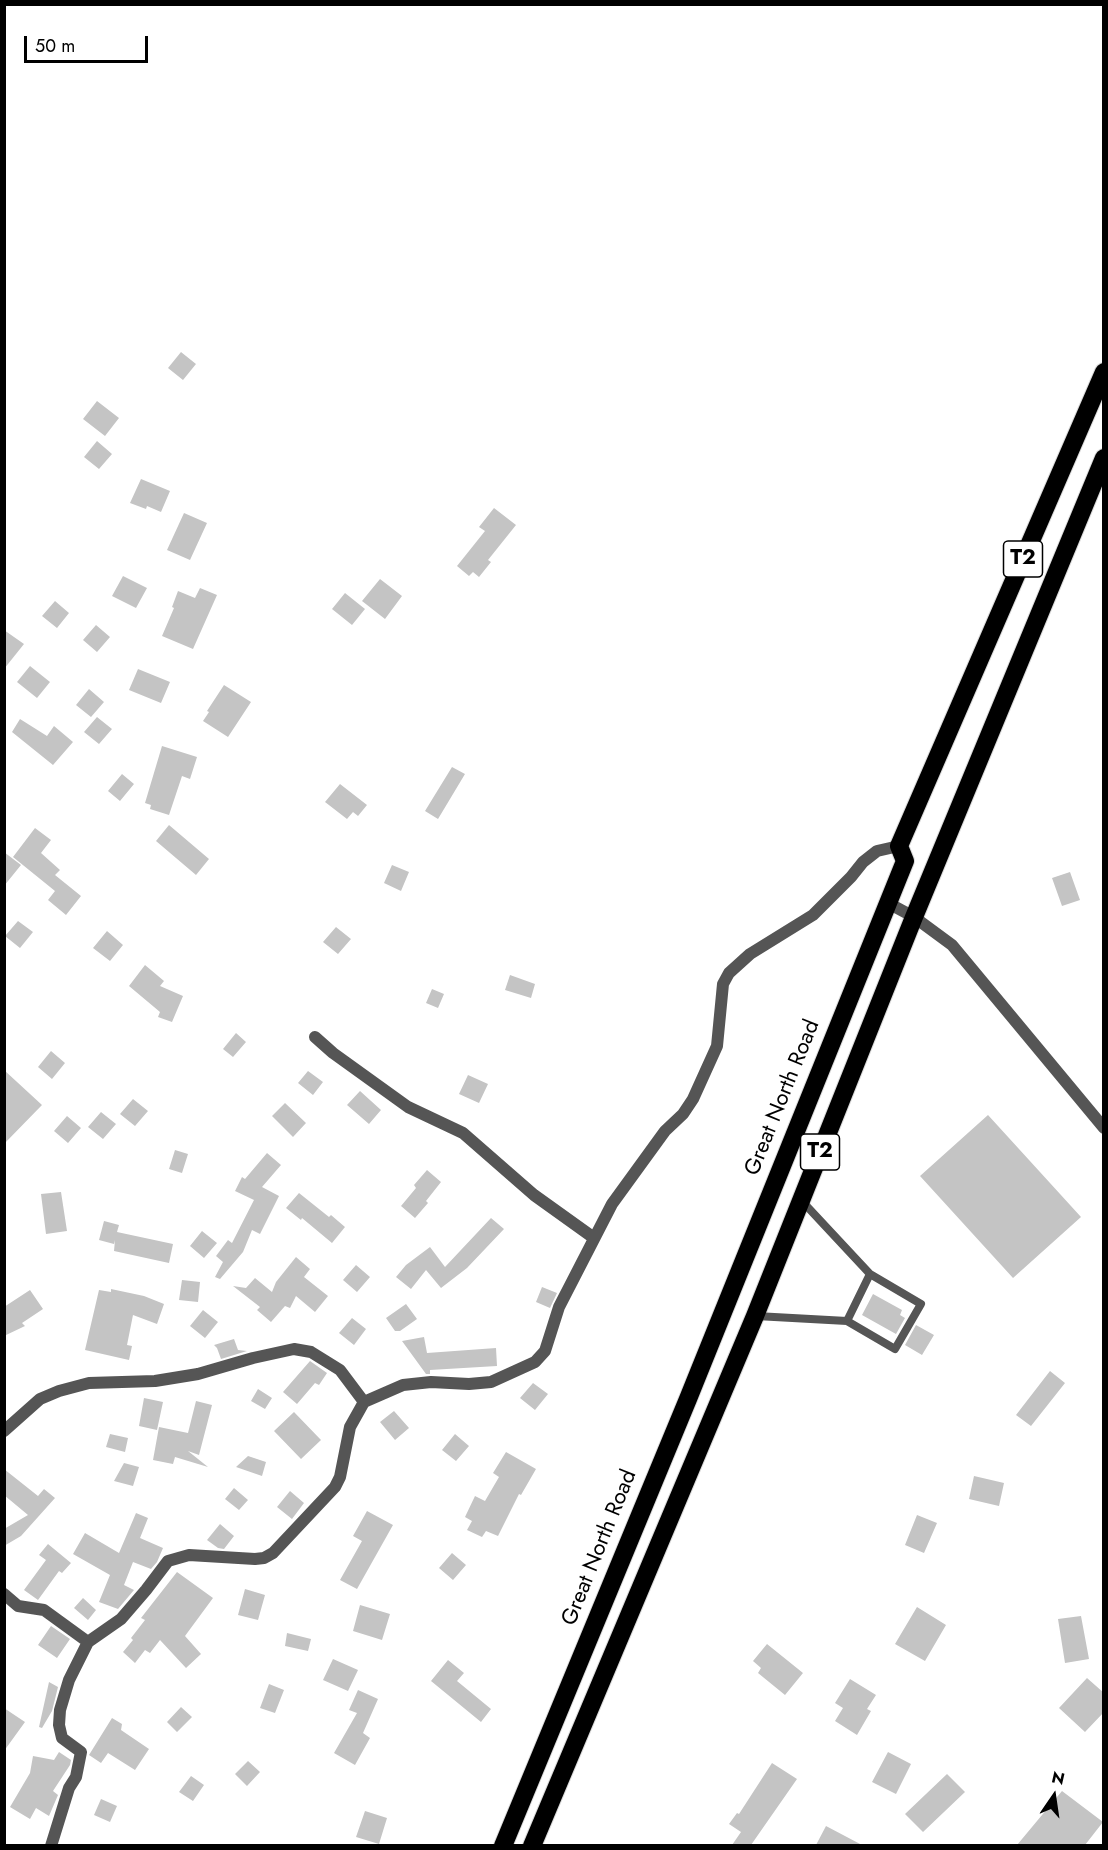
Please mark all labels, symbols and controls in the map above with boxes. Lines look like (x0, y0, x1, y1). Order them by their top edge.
scale bar (27, 24, 152, 62)
text: 50 m (35, 33, 75, 59)
road number: T2 (1004, 541, 1042, 577)
street label: Great North Road (740, 1016, 826, 1180)
road number: T2 (800, 1134, 840, 1170)
street label: Great North Road (557, 1466, 643, 1630)
text: N (1049, 1765, 1067, 1791)
north arrow (1024, 1766, 1084, 1826)

